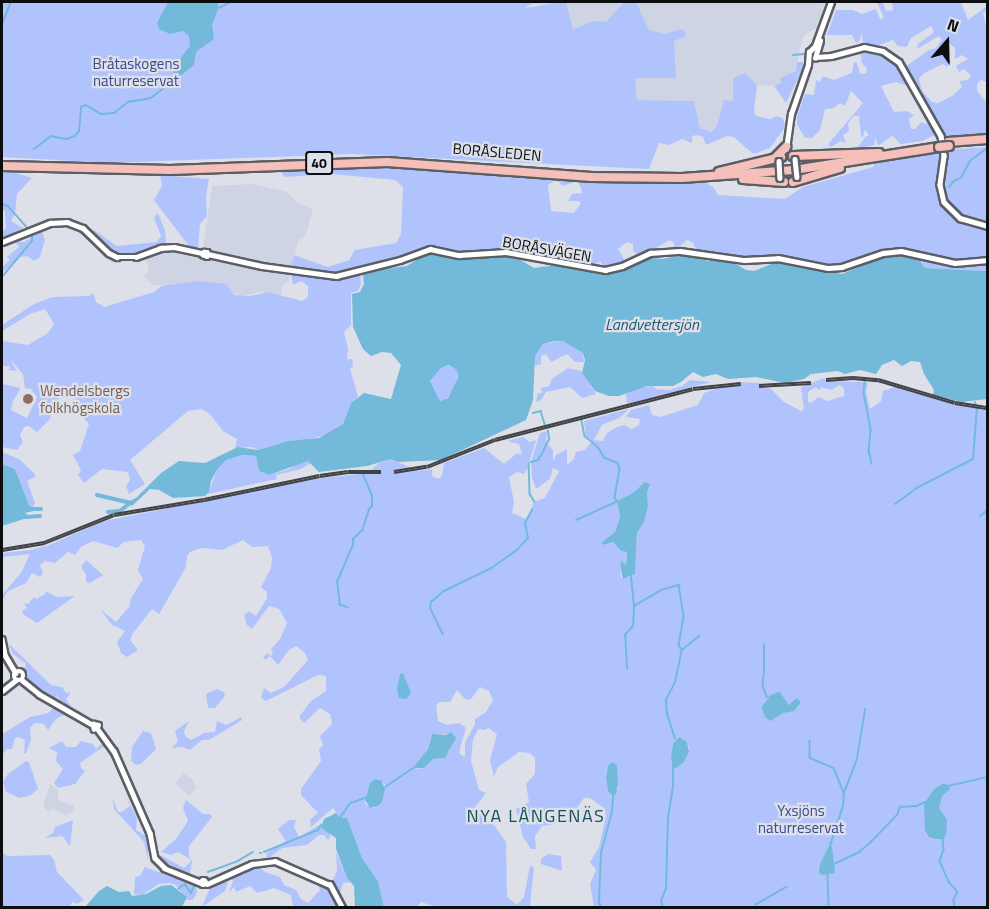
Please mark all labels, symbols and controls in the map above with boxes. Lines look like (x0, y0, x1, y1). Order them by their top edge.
north arrow (917, 12, 977, 72)
text: N (944, 12, 962, 38)
park label: Bråtaskogens naturreservat (93, 54, 179, 89)
street label: BORÅSLEDEN (452, 139, 542, 165)
road number: 40 (304, 152, 334, 174)
street label: BORÅSVÄGEN (501, 232, 593, 266)
water label: Landvettersjön (605, 314, 699, 334)
place label: Wendelsbergs folkhögskola (40, 381, 130, 416)
marker: Wendelsbergs folkhögskola (21, 392, 35, 406)
park label: Yxsjöns naturreservat (758, 801, 844, 836)
district label: NYA LÅNGENÄS (467, 805, 605, 827)

